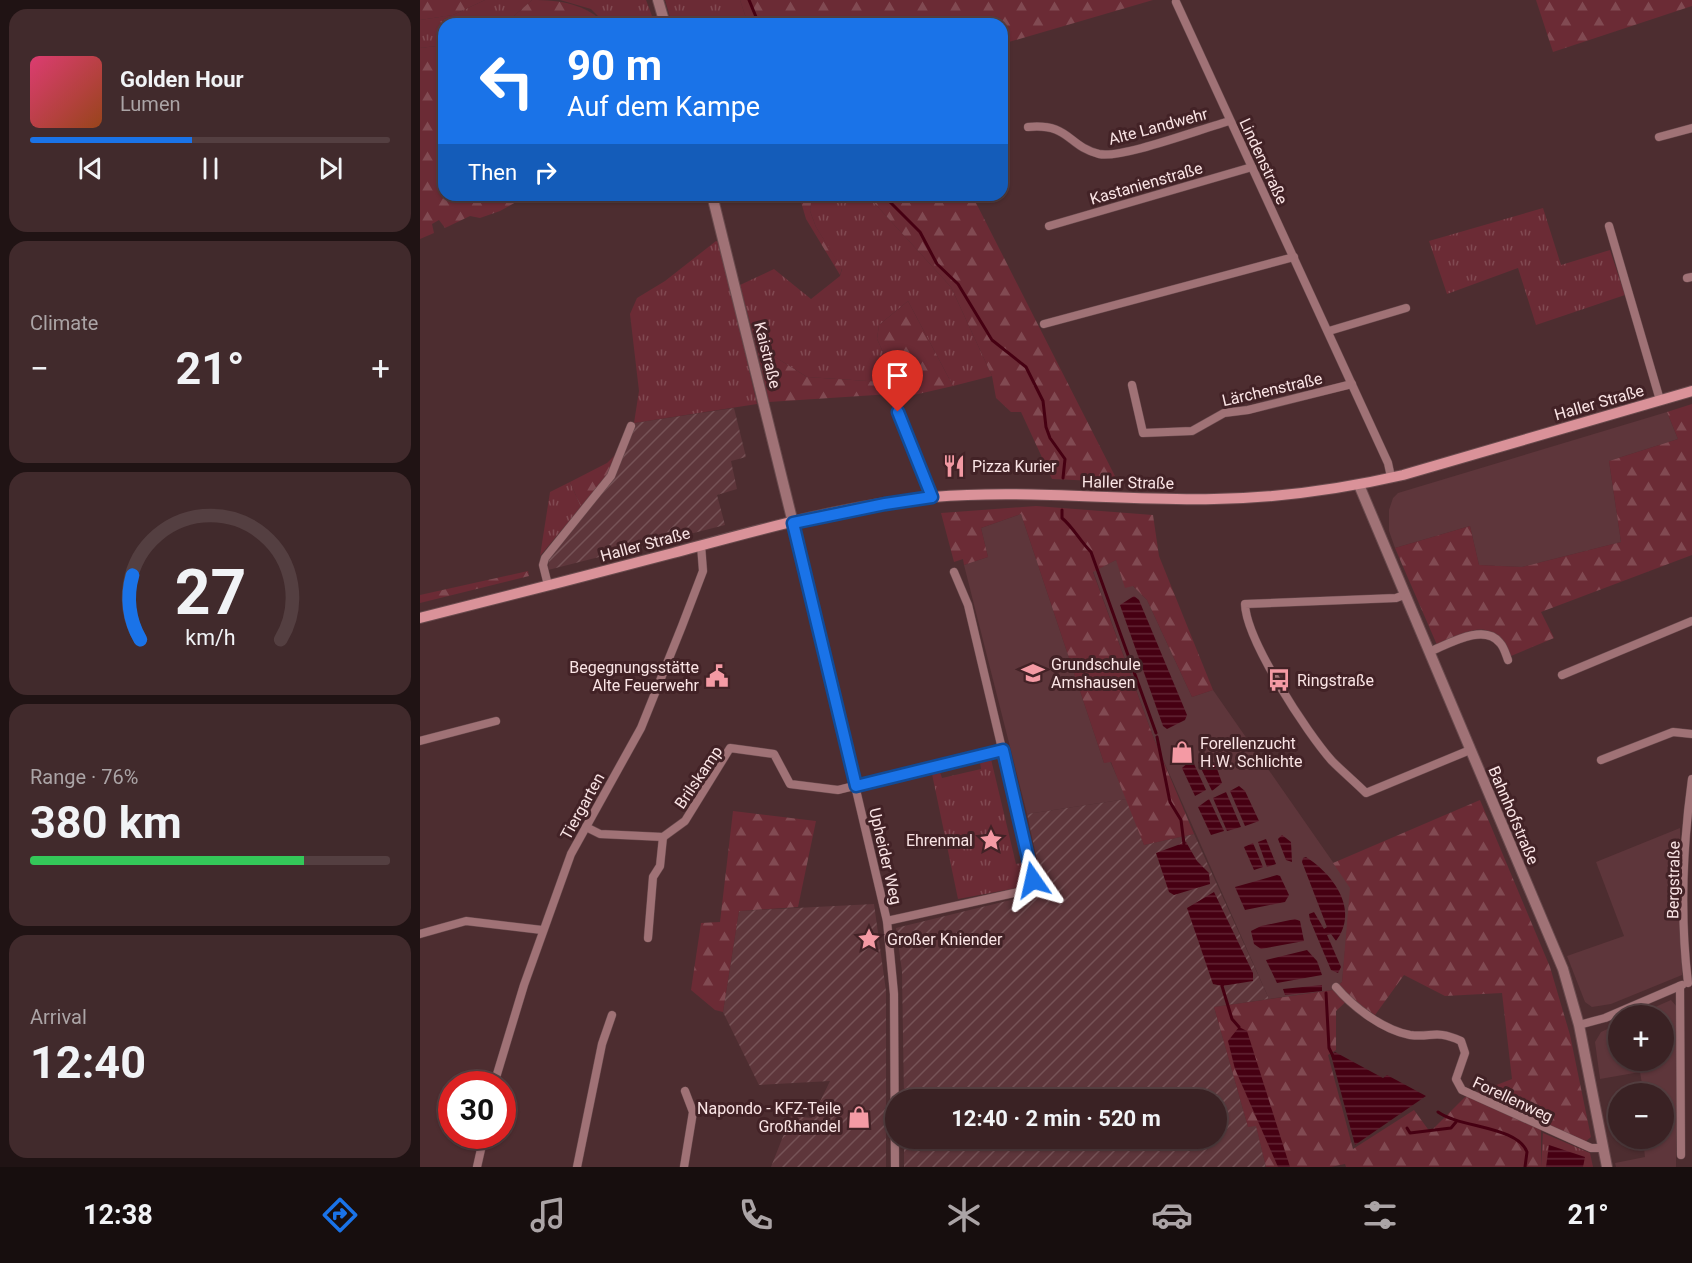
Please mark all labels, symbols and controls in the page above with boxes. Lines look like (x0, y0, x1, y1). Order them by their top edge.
text: 90 m (567, 41, 662, 90)
icon: left (468, 42, 546, 120)
text: Golden Hour (120, 67, 244, 92)
text: Auf dem Kampe (567, 91, 760, 123)
text: Lumen (120, 92, 181, 116)
street label: Alte Landwehr (1106, 104, 1210, 149)
street label: Lindenstraße (1235, 115, 1292, 207)
icon: previous (74, 152, 107, 185)
icon: pause (194, 152, 227, 185)
icon: next (314, 152, 347, 185)
icon: right (529, 156, 562, 189)
street label: Kastanienstraße (1088, 158, 1205, 209)
text: Then (468, 160, 517, 185)
text: Climate (30, 311, 98, 335)
street label: Kaistraße (750, 320, 785, 390)
text: 21° (175, 342, 245, 395)
text: − (30, 349, 49, 388)
text: + (371, 349, 390, 388)
pin (872, 350, 923, 412)
icon: arrive (881, 359, 914, 392)
street label: Lärchenstraße (1220, 369, 1324, 410)
street label: Haller Straße (1552, 381, 1646, 424)
restaurant icon: Pizza Kurier (941, 453, 967, 479)
place label: Pizza Kurier (972, 457, 1057, 476)
street label: Haller Straße (1082, 472, 1174, 493)
street label: Haller Straße (598, 523, 692, 566)
text: 27 (174, 557, 246, 630)
text: km/h (185, 626, 235, 651)
place label: Grundschule Amshausen (1051, 655, 1141, 692)
place label: Begegnungsstätte Alte Feuerwehr (569, 658, 700, 695)
school or university icon: Grundschule Amshausen (1020, 660, 1046, 686)
public building icon: Begegnungsstätte Alte Feuerwehr (704, 663, 730, 689)
bus stop icon: Ringstraße (1266, 667, 1292, 693)
place label: Ringstraße (1297, 671, 1374, 690)
place label: Forellenzucht H.W. Schlichte (1200, 734, 1302, 771)
shop icon: Forellenzucht H.W. Schlichte (1169, 739, 1195, 765)
street label: Brilskamp (671, 742, 726, 812)
street label: Bahnhofstraße (1484, 763, 1543, 867)
text: Range · 76% (30, 765, 138, 789)
street label: Tiergarten (556, 770, 609, 843)
text: 380 km (30, 796, 182, 849)
street label: Upheider Weg (865, 806, 906, 906)
place icon: Ehrenmal (978, 827, 1004, 853)
place label: Ehrenmal (906, 831, 973, 850)
street label: Bergstraße (1663, 841, 1684, 919)
position arrow (1001, 848, 1065, 912)
place icon: Großer Kniender (856, 926, 882, 952)
place label: Großer Kniender (887, 930, 1003, 949)
text: Arrival (30, 1005, 87, 1029)
map controls (1608, 1005, 1674, 1149)
button: + (1608, 1005, 1674, 1071)
text: 12:40 (30, 1036, 146, 1089)
speed limit sign: 30 (438, 1071, 516, 1149)
street label: Forellenweg (1470, 1073, 1556, 1126)
button: − (1608, 1083, 1674, 1149)
place label: Napondo - KFZ-Teile Großhandel (697, 1099, 841, 1136)
shop icon: Napondo - KFZ-Teile Großhandel (846, 1104, 872, 1130)
text: 12:40 · 2 min · 520 m (951, 1106, 1161, 1131)
icon: directions (319, 1194, 361, 1236)
icon: music (527, 1194, 569, 1236)
icon: phone (735, 1194, 777, 1236)
icon: climate (943, 1194, 985, 1236)
icon: car (1151, 1194, 1193, 1236)
icon: filters (1359, 1194, 1401, 1236)
text: 12:38 (83, 1199, 153, 1231)
text: 21° (1567, 1199, 1609, 1231)

